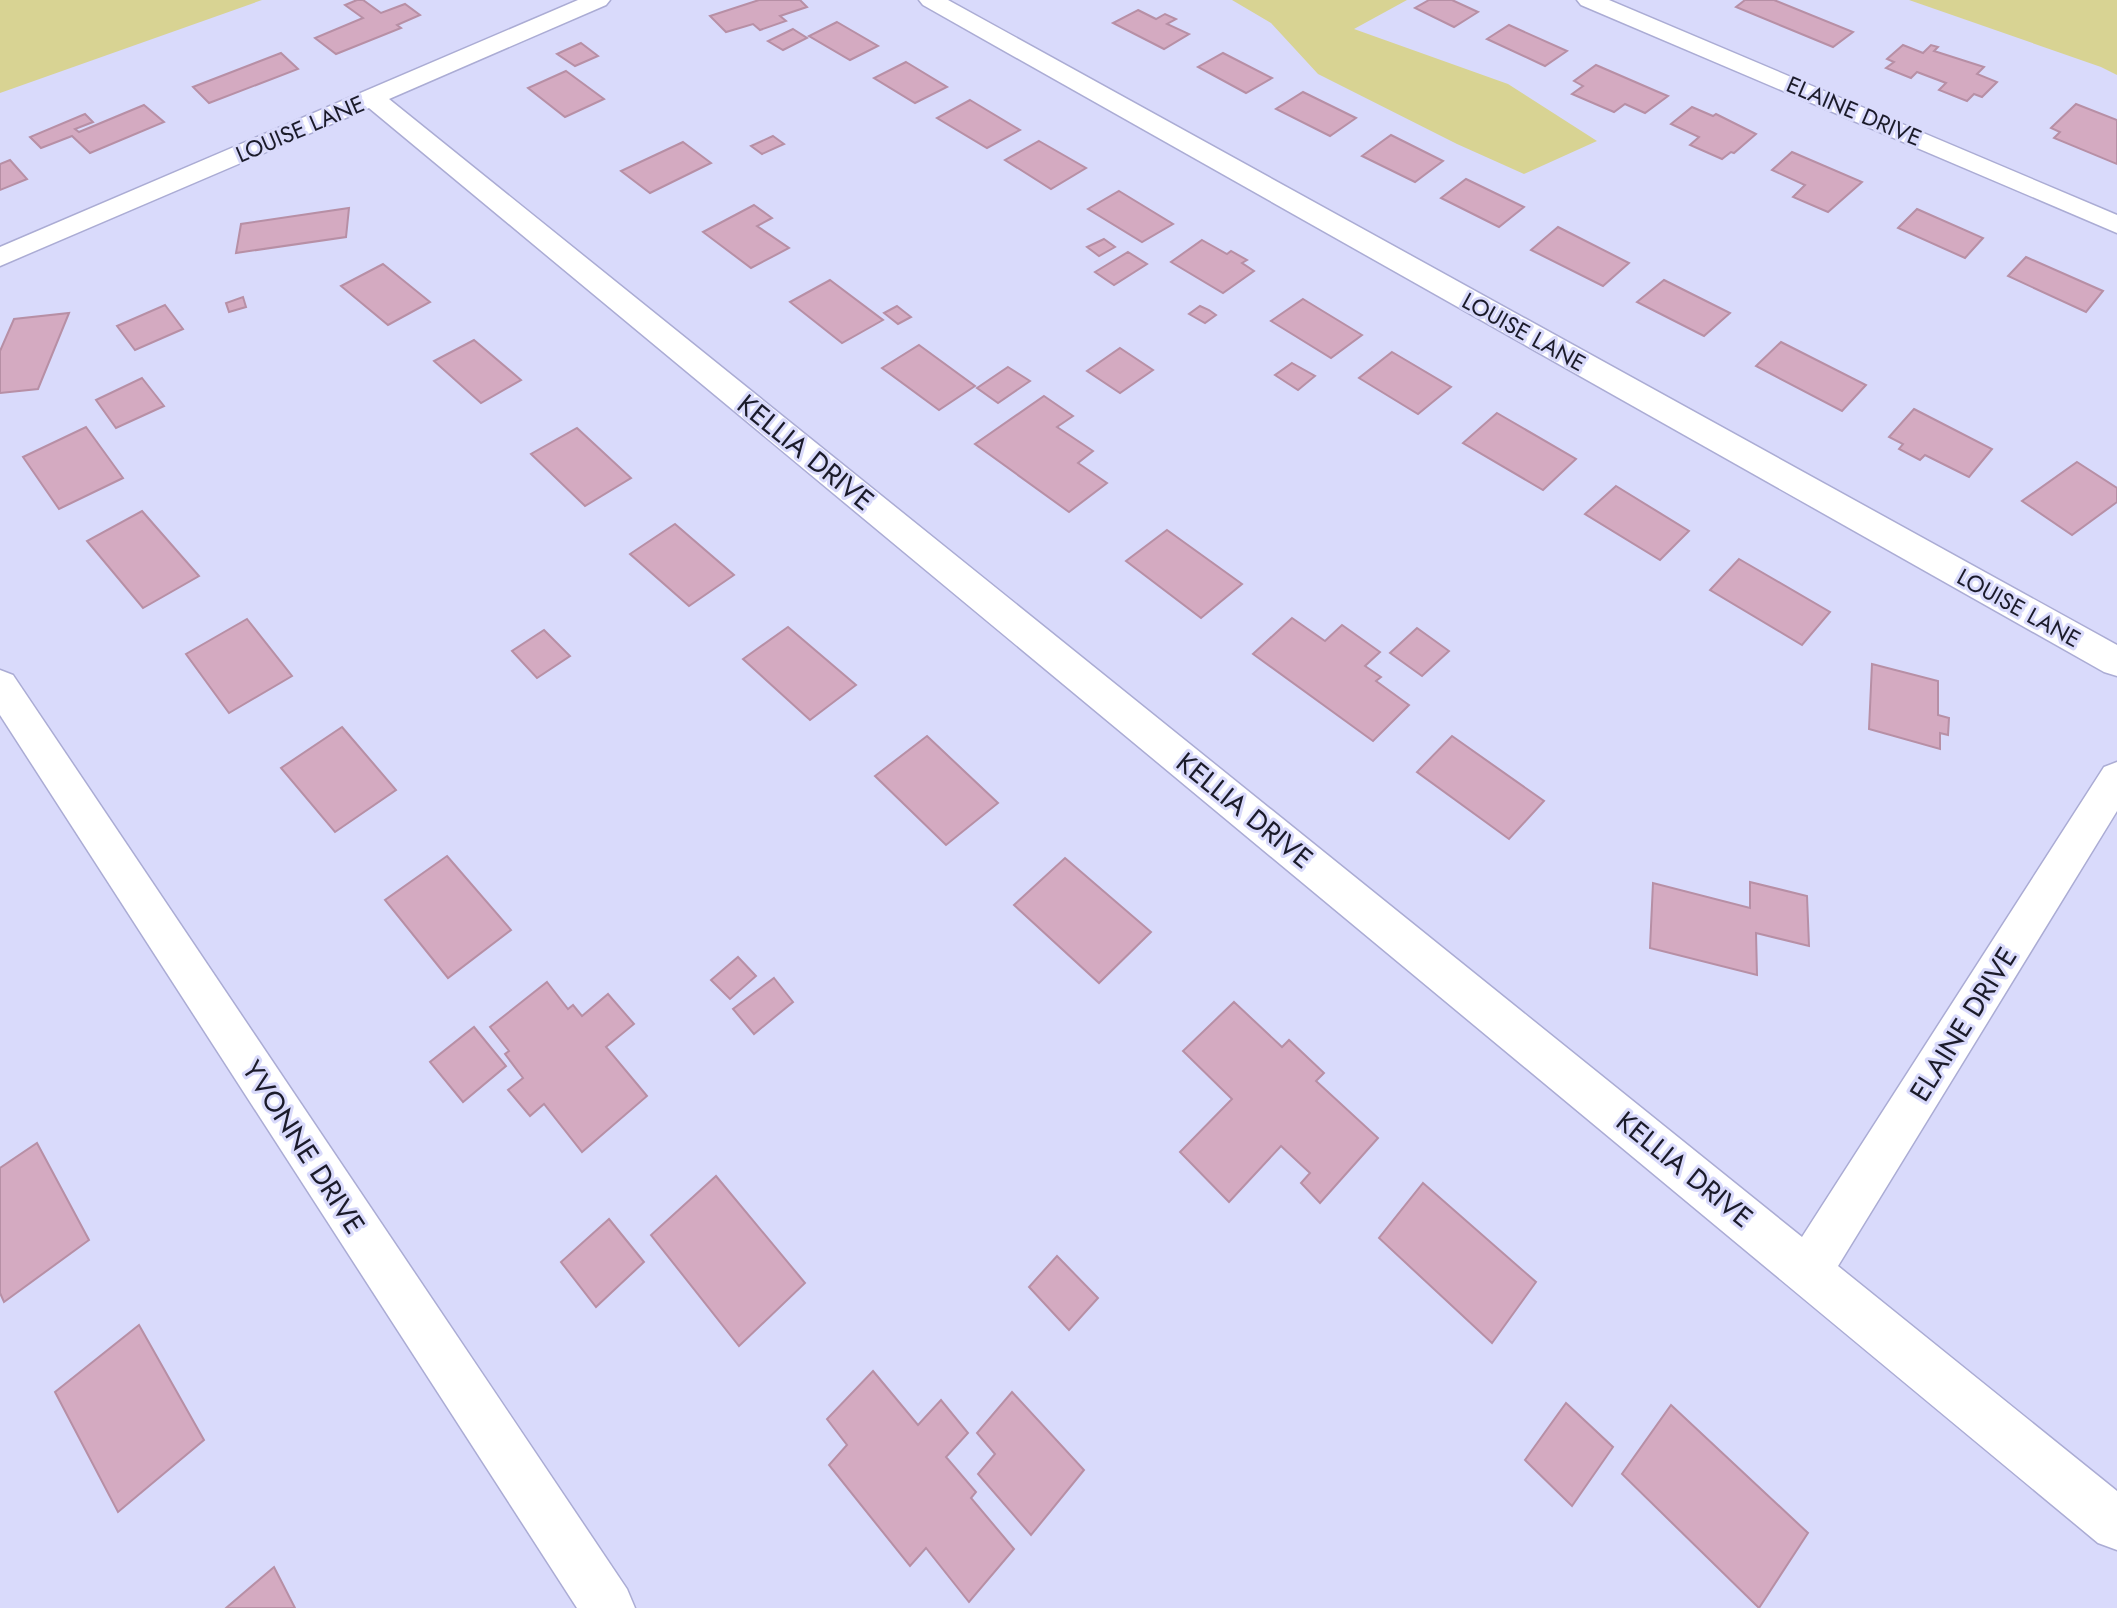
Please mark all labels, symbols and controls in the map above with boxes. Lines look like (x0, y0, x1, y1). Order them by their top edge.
street label: ELAINE DRIVE (1781, 67, 1927, 155)
street label: LOUISE LANE (230, 87, 370, 171)
street label: LOUISE LANE (1456, 284, 1592, 380)
street label: KELLIA DRIVE (728, 384, 883, 520)
street label: LOUISE LANE (1951, 560, 2087, 656)
street label: KELLIA DRIVE (1167, 742, 1322, 878)
street label: ELAINE DRIVE (1900, 939, 2027, 1109)
street label: YVONNE DRIVE (232, 1052, 375, 1242)
street label: KELLIA DRIVE (1607, 1101, 1762, 1237)

